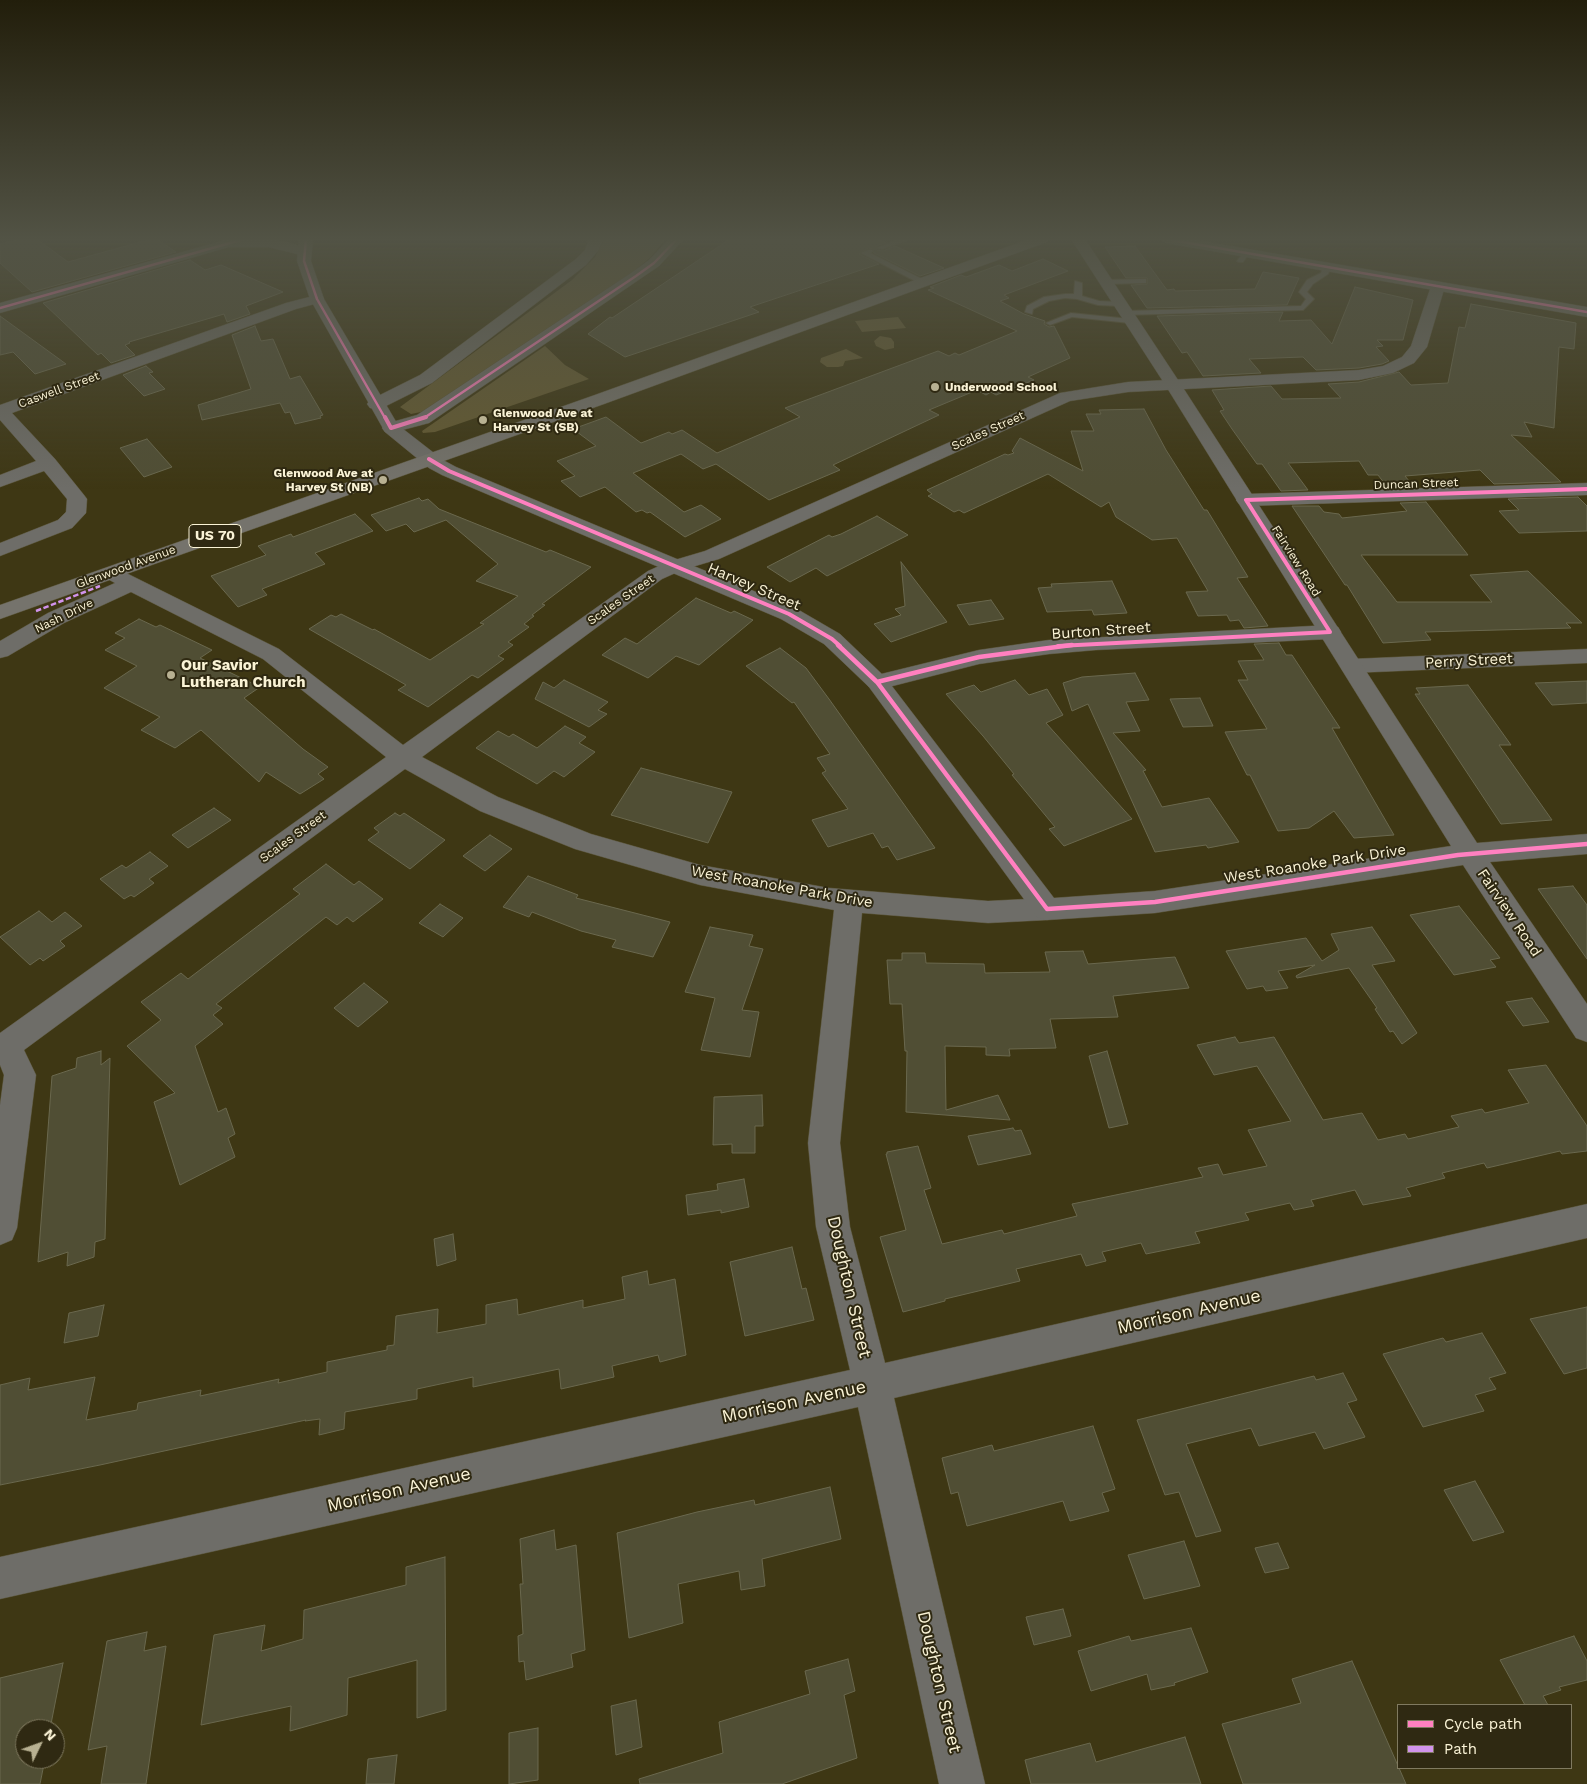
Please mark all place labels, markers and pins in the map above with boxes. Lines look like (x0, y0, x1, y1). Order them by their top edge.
place label: Underwood School (945, 380, 1057, 394)
marker: Underwood School (929, 381, 941, 393)
place label: Glenwood Ave at Harvey St (SB) (493, 406, 592, 434)
marker: Glenwood Ave at Harvey St (SB) (477, 414, 489, 426)
place label: Glenwood Ave at Harvey St (NB) (274, 466, 373, 494)
marker: Glenwood Ave at Harvey St (NB) (377, 474, 389, 486)
place label: Our Savior Lutheran Church (181, 657, 306, 692)
marker: Our Savior Lutheran Church (165, 669, 177, 681)

